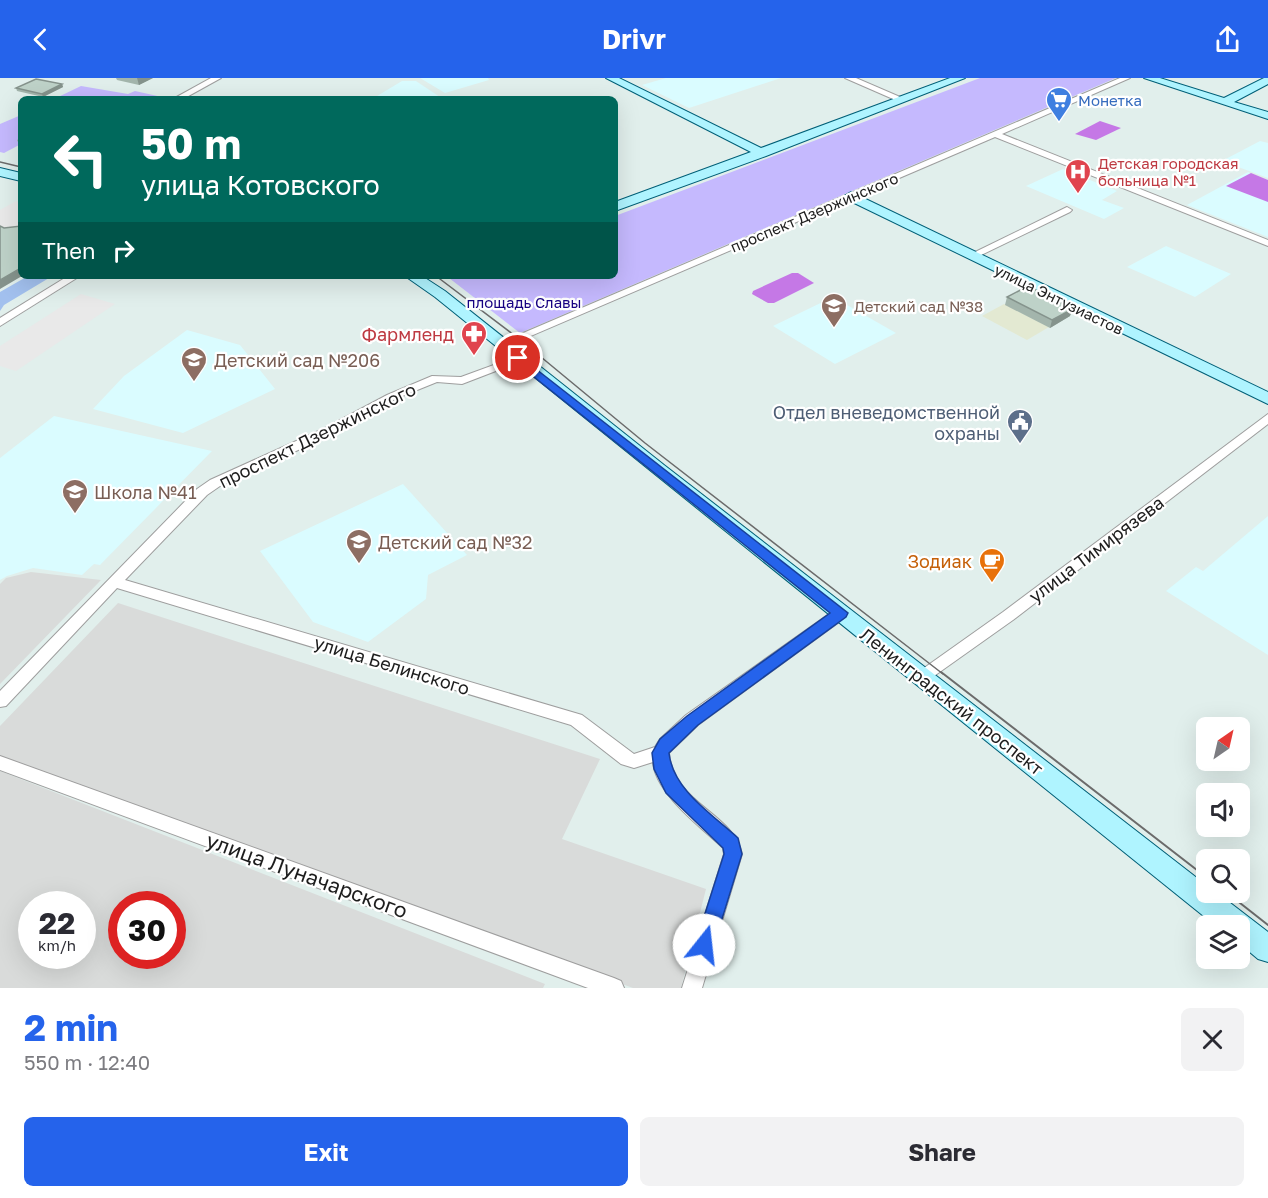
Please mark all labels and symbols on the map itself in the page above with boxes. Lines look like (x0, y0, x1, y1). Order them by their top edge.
supermarket icon: Монетка (1044, 85, 1074, 123)
place label: Монетка (1078, 91, 1142, 109)
place label: Детская городская больница №1 (1098, 154, 1239, 189)
hospital icon: Детская городская больница №1 (1063, 157, 1093, 195)
street label: проспект Дзержинского (727, 168, 901, 256)
street label: улица Энтузиастов (992, 260, 1126, 338)
school or university icon: Детский сад №38 (819, 291, 849, 329)
park label: площадь Славы (466, 293, 582, 311)
place label: Детский сад №38 (854, 297, 983, 315)
pharmacy icon: Фармленд (459, 319, 489, 357)
place label: Фармленд (361, 323, 454, 345)
pin (492, 332, 543, 383)
school or university icon: Детский сад №206 (179, 345, 209, 383)
place label: Детский сад №206 (214, 349, 380, 371)
street label: проспект Дзержинского (215, 378, 419, 492)
place label: Отдел вневедомственной охраны (773, 401, 1000, 444)
public building icon: Отдел вневедомственной охраны (1005, 407, 1035, 445)
school or university icon: Школа №41 (60, 477, 90, 515)
place label: Школа №41 (94, 481, 197, 503)
street label: улица Тимирязева (1024, 491, 1168, 607)
school or university icon: Детский сад №32 (344, 527, 374, 565)
place label: Детский сад №32 (378, 531, 533, 553)
cafe icon: Зодиак (977, 546, 1007, 584)
place label: Зодиак (907, 550, 972, 572)
street label: Ленинградский проспект (856, 623, 1048, 779)
street label: улица Белинского (312, 631, 472, 699)
north arrow (1196, 717, 1250, 771)
street label: улица Луначарского (203, 826, 411, 924)
speed limit sign: 30 (108, 891, 186, 969)
position arrow (672, 913, 736, 977)

